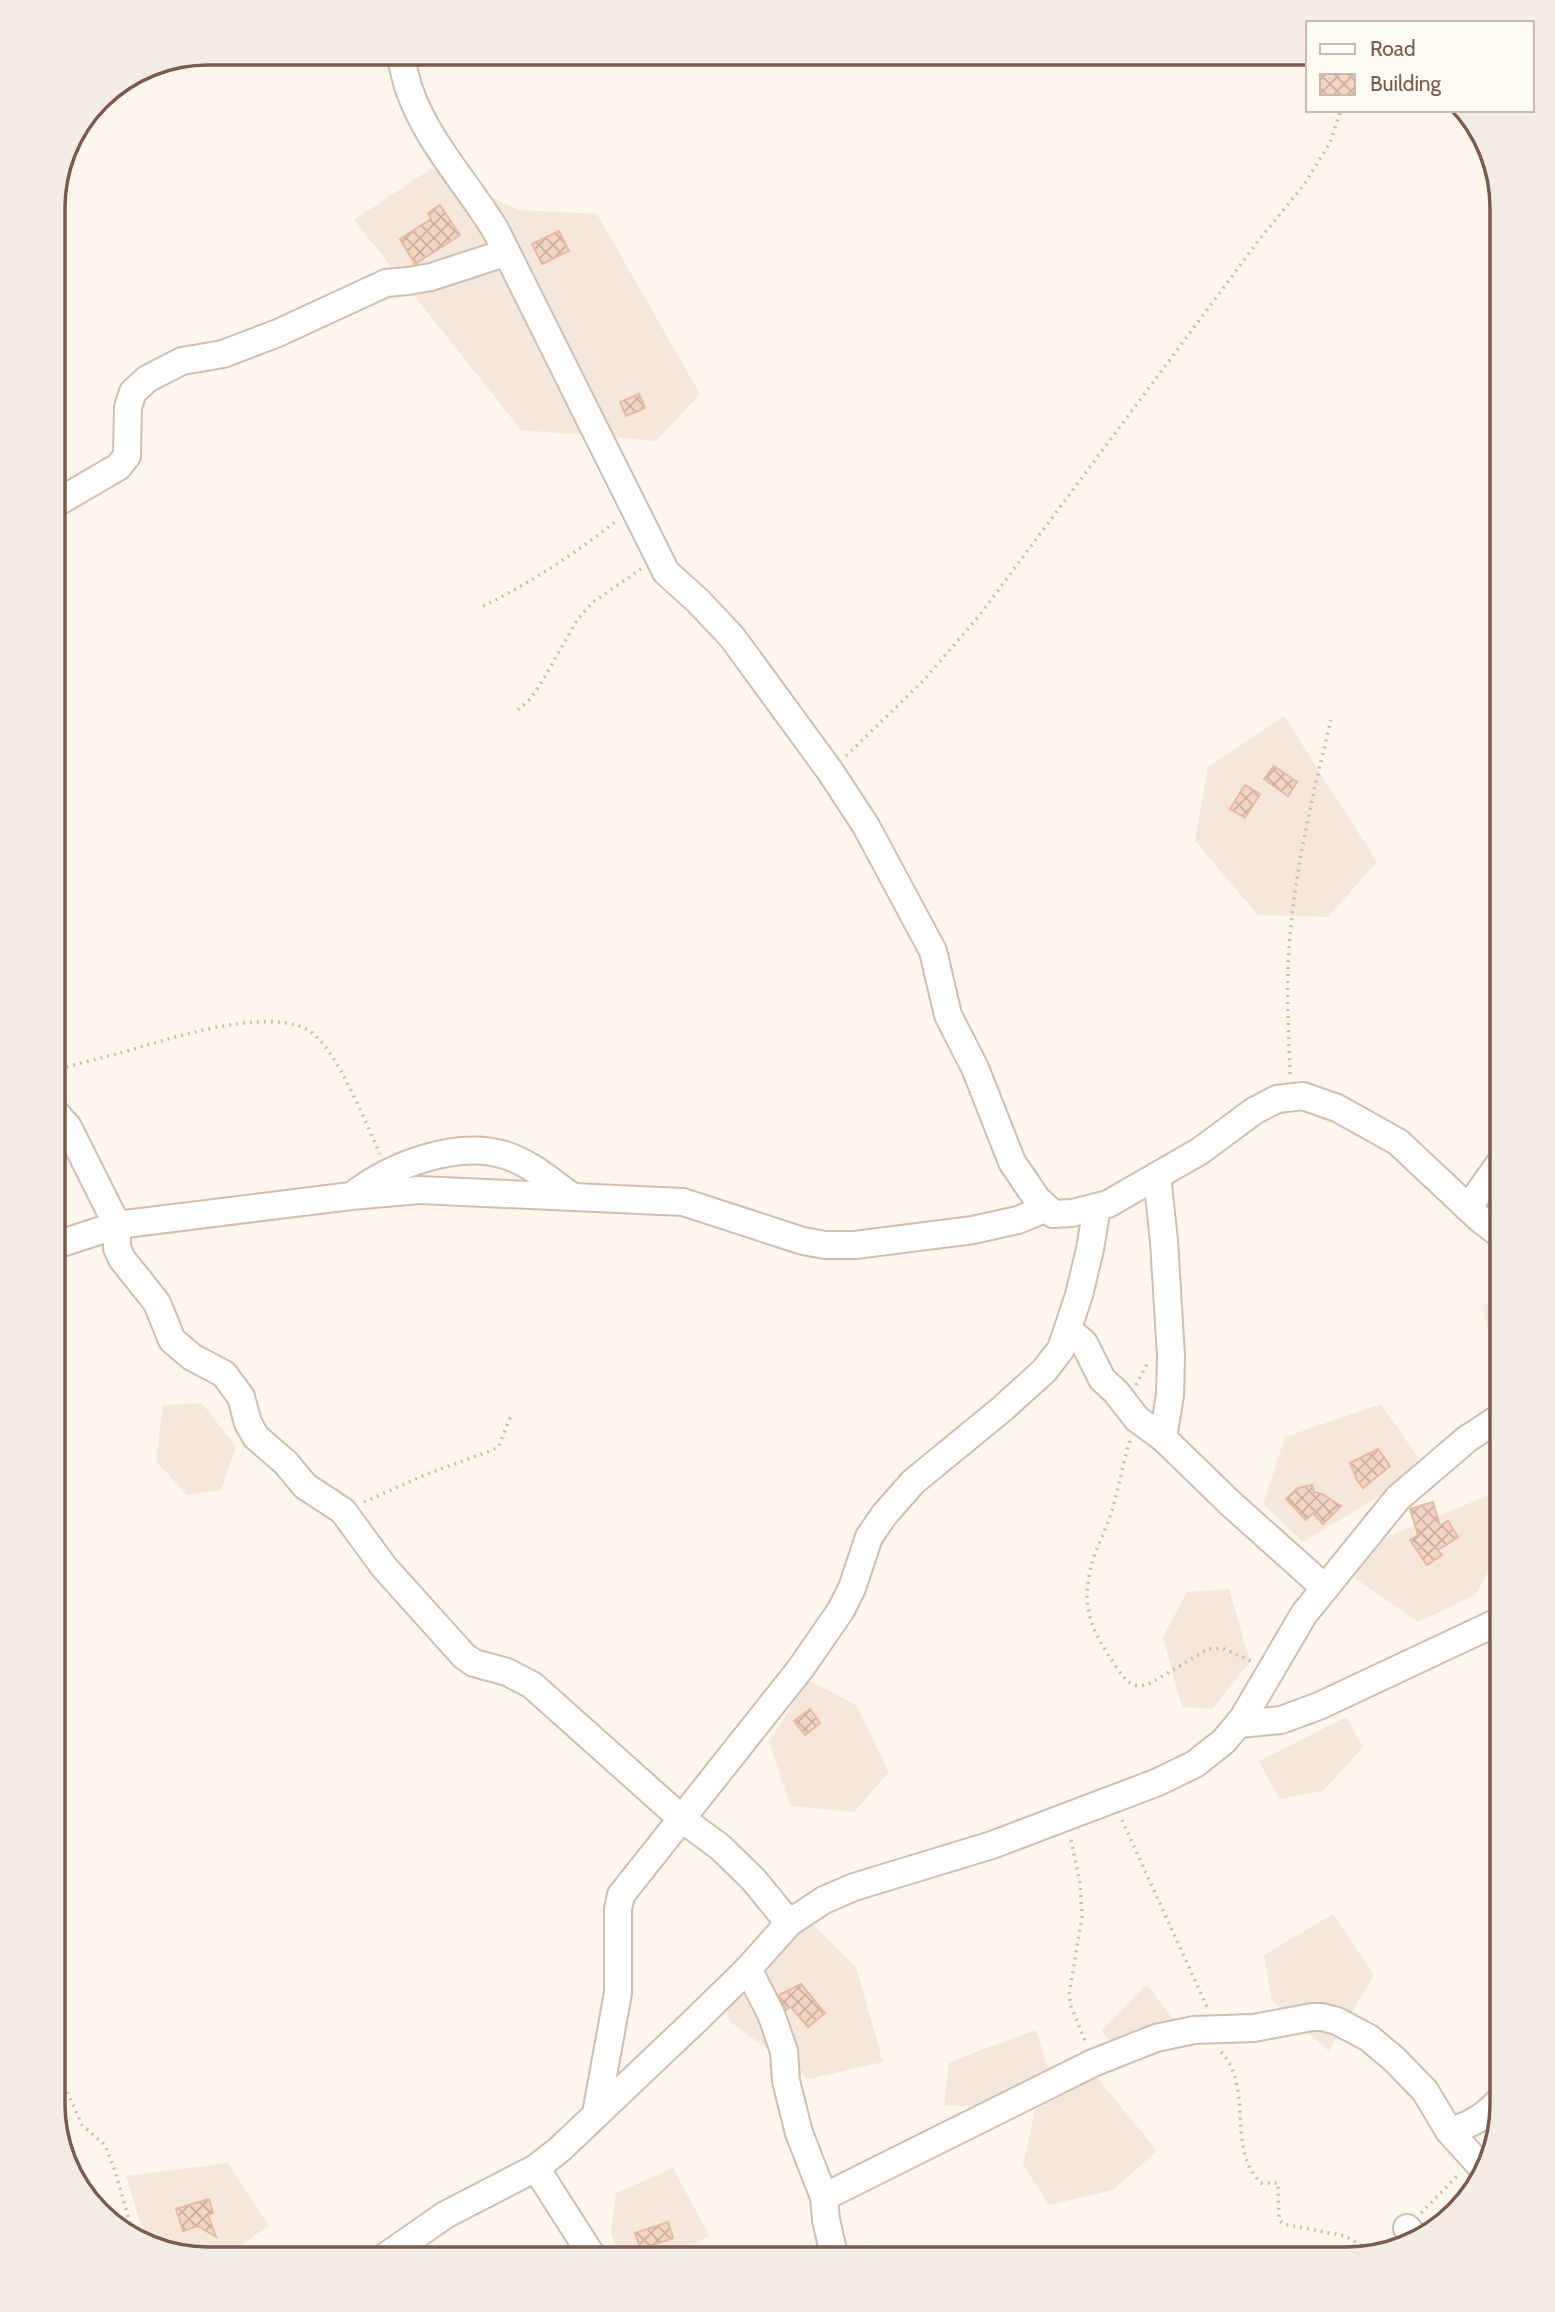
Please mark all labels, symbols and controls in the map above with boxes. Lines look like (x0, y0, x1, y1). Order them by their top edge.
legend (1306, 21, 1534, 112)
text: Road (1370, 36, 1416, 61)
text: Building (1370, 71, 1442, 96)

